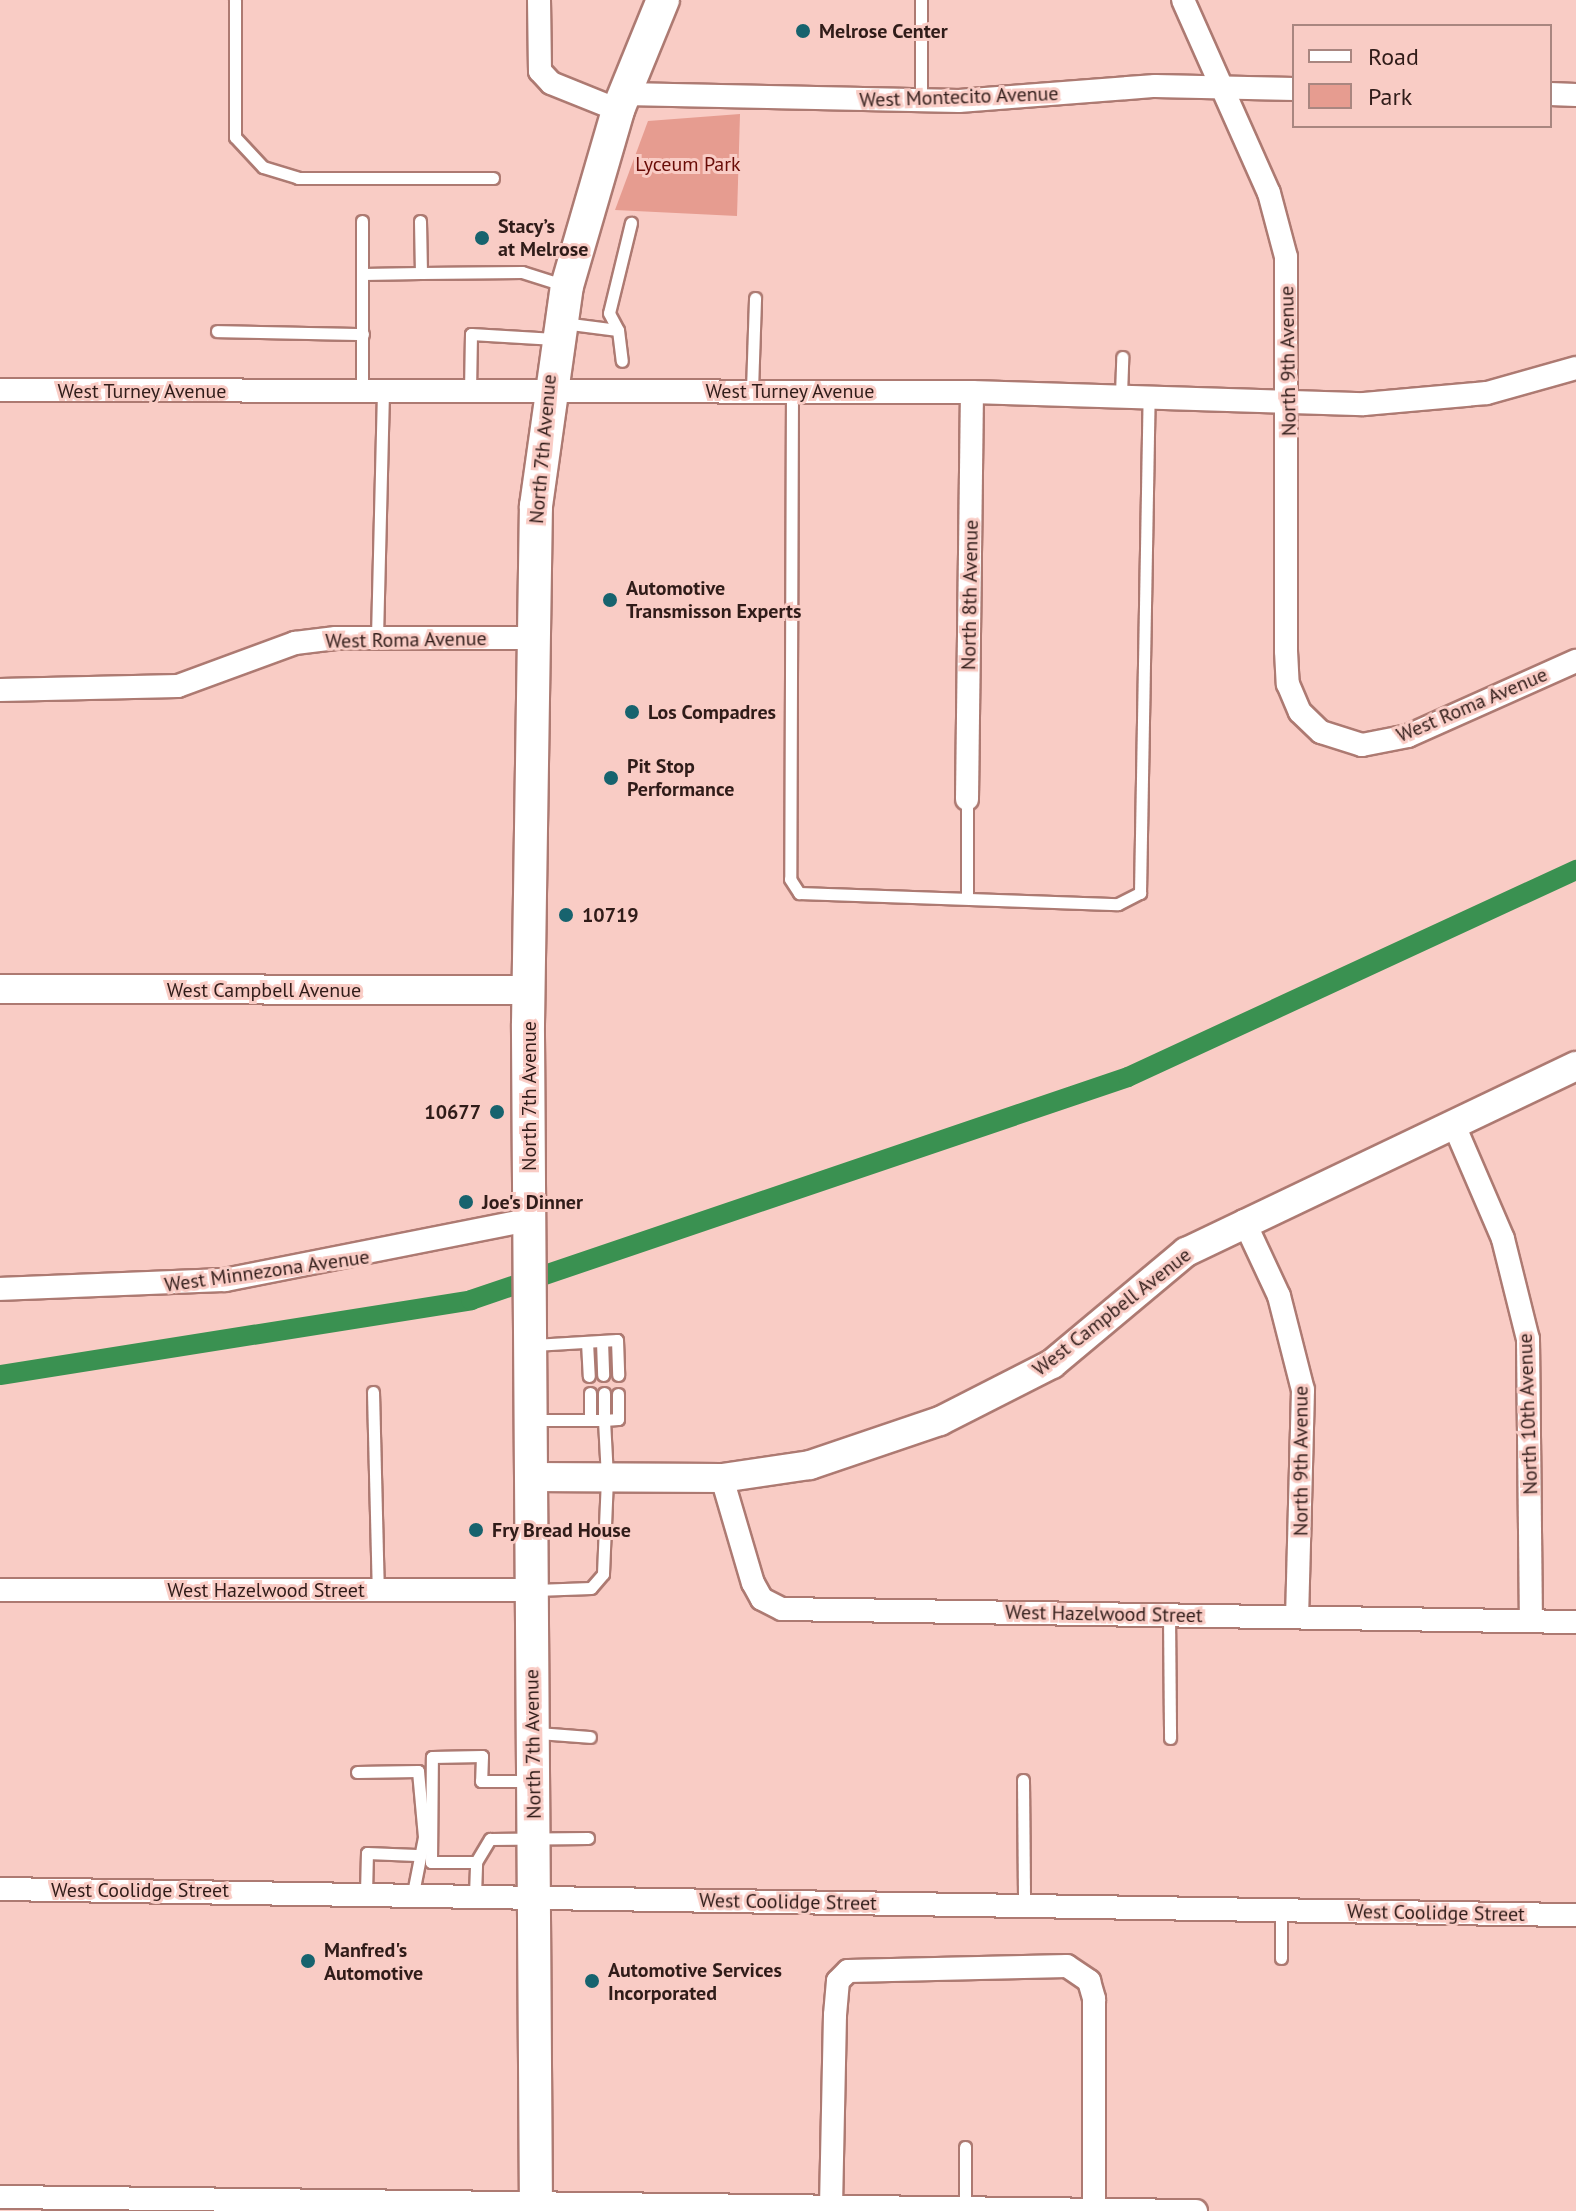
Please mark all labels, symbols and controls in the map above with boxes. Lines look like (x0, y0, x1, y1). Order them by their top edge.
place label: Melrose Center (819, 19, 948, 43)
marker: Melrose Center (794, 22, 812, 40)
legend (1292, 24, 1552, 128)
text: Road (1368, 41, 1419, 72)
text: Park (1368, 81, 1412, 112)
street label: West Montecito Avenue (859, 82, 1059, 112)
park label: Lyceum Park (635, 152, 741, 176)
place label: Stacy’s at Melrose (498, 214, 588, 261)
marker: Stacy’s at Melrose (473, 229, 491, 247)
street label: North 9th Avenue (1275, 285, 1301, 437)
street label: North 7th Avenue (524, 373, 562, 525)
street label: West Turney Avenue (57, 379, 227, 403)
street label: West Turney Avenue (705, 379, 875, 403)
street label: North 8th Avenue (957, 519, 983, 671)
place label: Automotive Transmisson Experts (626, 576, 802, 623)
marker: Automotive Transmisson Experts (601, 591, 619, 609)
street label: West Roma Avenue (325, 627, 487, 653)
street label: West Roma Avenue (1393, 662, 1551, 748)
place label: Los Compadres (648, 700, 776, 724)
marker: Los Compadres (623, 703, 641, 721)
place label: Pit Stop Performance (627, 754, 734, 801)
marker: Pit Stop Performance (602, 769, 620, 787)
place label: 10719 (582, 903, 639, 927)
marker: 10719 (557, 906, 575, 924)
street label: West Campbell Avenue (167, 978, 361, 1002)
street label: North 7th Avenue (517, 1021, 541, 1171)
place label: 10677 (424, 1100, 481, 1124)
marker: 10677 (488, 1103, 506, 1121)
place label: Joe's Dinner (482, 1190, 583, 1214)
marker: Joe's Dinner (457, 1193, 475, 1211)
street label: West Campbell Avenue (1028, 1243, 1196, 1381)
street label: West Minnezona Avenue (163, 1245, 371, 1297)
street label: North 10th Avenue (1513, 1333, 1543, 1495)
street label: North 9th Avenue (1289, 1385, 1313, 1537)
place label: Fry Bread House (492, 1518, 632, 1542)
marker: Fry Bread House (467, 1521, 485, 1539)
street label: West Hazelwood Street (167, 1578, 365, 1602)
street label: West Hazelwood Street (1005, 1600, 1203, 1628)
street label: North 7th Avenue (520, 1669, 546, 1819)
street label: West Coolidge Street (51, 1878, 229, 1902)
street label: West Coolidge Street (699, 1888, 877, 1916)
street label: West Coolidge Street (1347, 1899, 1525, 1927)
place label: Manfred's Automotive (324, 1938, 423, 1985)
marker: Manfred's Automotive (299, 1952, 317, 1970)
place label: Automotive Services Incorporated (608, 1958, 782, 2005)
marker: Automotive Services Incorporated (583, 1972, 601, 1990)

